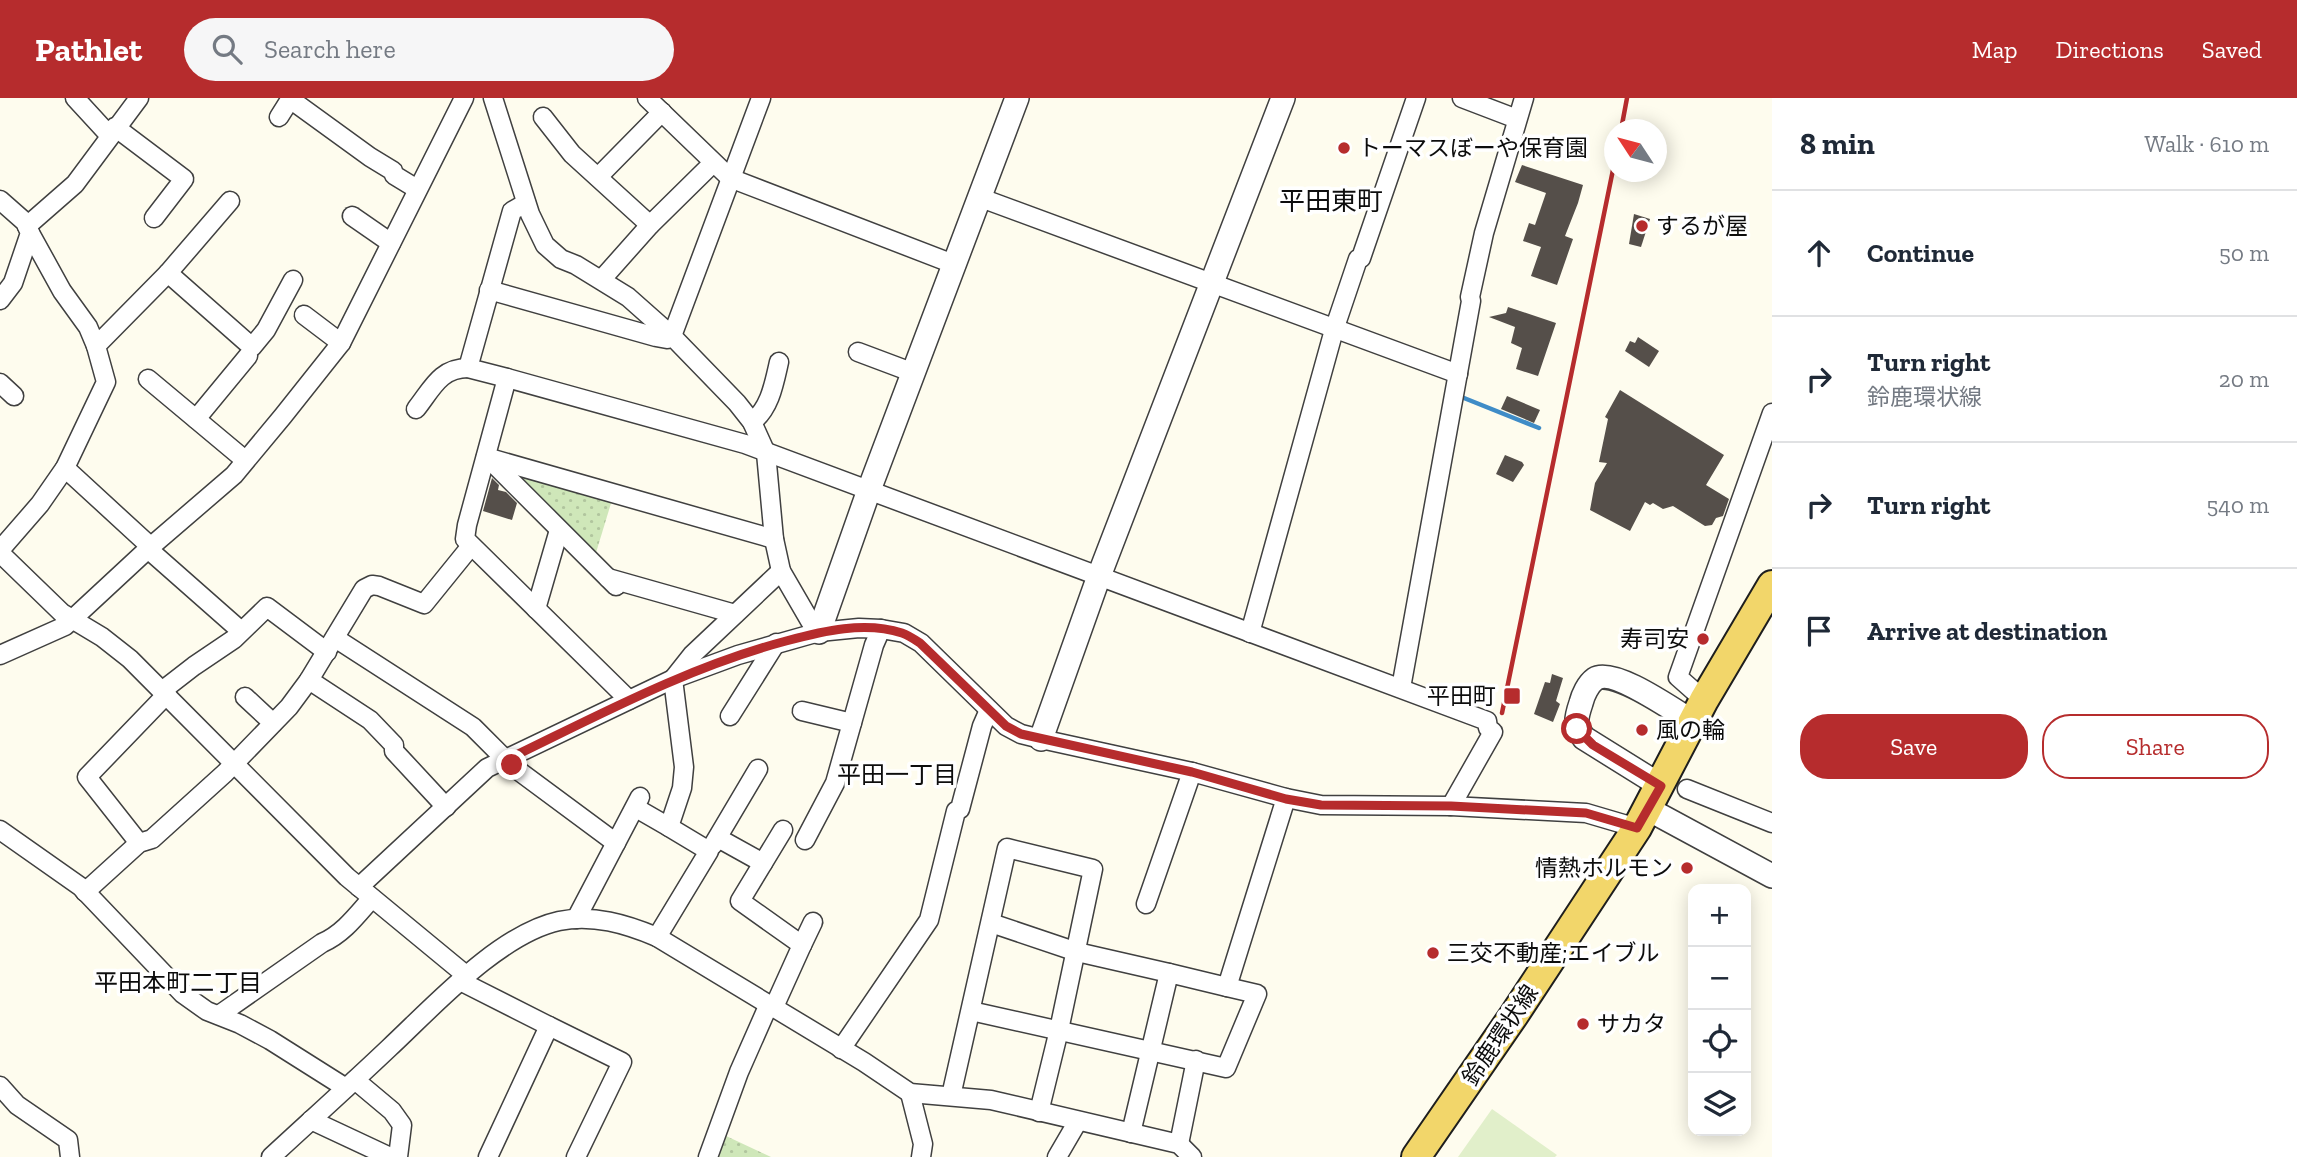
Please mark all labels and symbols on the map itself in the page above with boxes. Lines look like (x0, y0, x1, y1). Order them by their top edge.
north arrow (1604, 119, 1667, 182)
place label: トーマスぼーや保育園 (1358, 134, 1588, 162)
marker: トーマスぼーや保育園 (1336, 140, 1352, 156)
district label: 平田東町 (1279, 185, 1383, 217)
place label: するが屋 (1656, 212, 1748, 240)
marker: するが屋 (1634, 218, 1650, 234)
place label: 寿司安 (1620, 625, 1689, 653)
marker: 寿司安 (1695, 631, 1711, 647)
place label: 平田町 (1427, 682, 1496, 710)
marker: 平田町 (1502, 686, 1522, 706)
route start (1561, 713, 1592, 744)
place label: 風の輪 (1656, 716, 1725, 744)
marker: 風の輪 (1634, 722, 1650, 738)
route end (496, 749, 527, 780)
district label: 平田一丁目 (837, 760, 957, 789)
place label: 情熱ホルモン (1535, 854, 1673, 882)
marker: 情熱ホルモン (1679, 860, 1695, 876)
place label: 三交不動産;エイブル (1447, 939, 1659, 967)
marker: 三交不動産;エイブル (1425, 945, 1441, 961)
district label: 平田本町二丁目 (94, 968, 262, 997)
street label: 鈴鹿環状線 (1456, 980, 1544, 1090)
place label: サカタ (1597, 1010, 1666, 1038)
marker: サカタ (1575, 1016, 1591, 1032)

